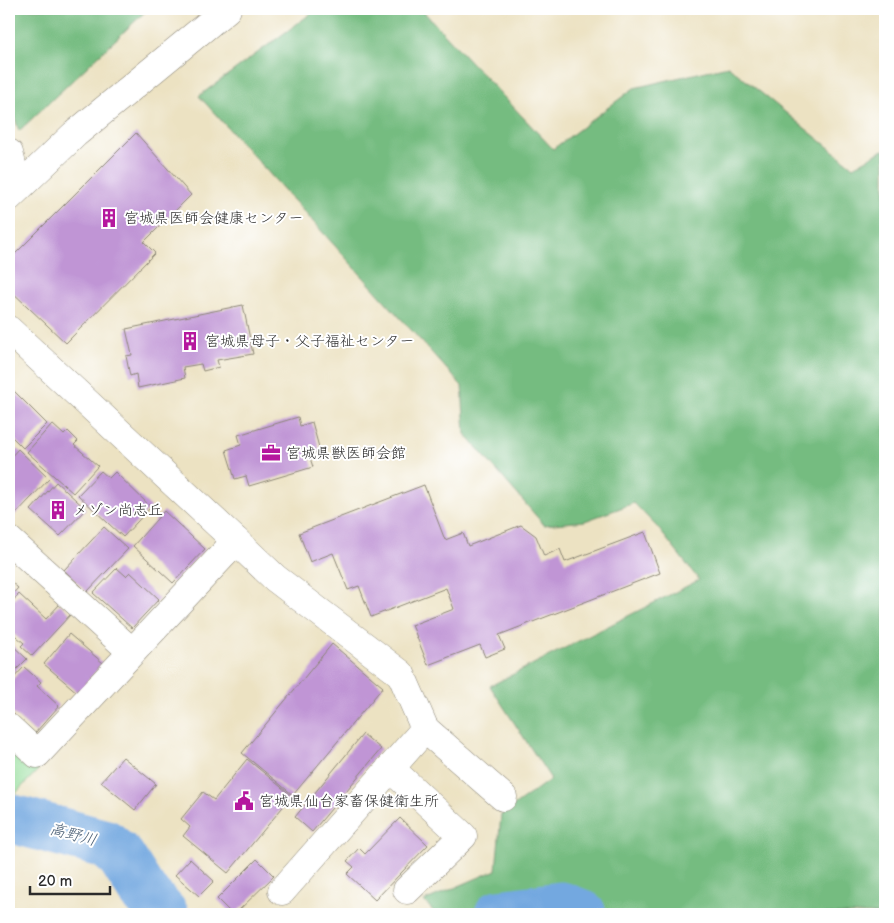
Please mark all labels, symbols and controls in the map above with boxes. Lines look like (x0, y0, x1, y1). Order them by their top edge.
building icon: 宮城県医師会健康センター (98, 207, 120, 229)
place label: 宮城県医師会健康センター (124, 209, 303, 228)
building icon: 宮城県母子・父子福祉センター (179, 330, 201, 352)
place label: 宮城県母子・父子福祉センター (205, 332, 414, 351)
office icon: 宮城県獣医師会館 (260, 442, 282, 464)
place label: 宮城県獣医師会館 (286, 444, 406, 463)
building icon: メゾン尚志丘 (47, 499, 69, 521)
place label: メゾン尚志丘 (73, 501, 163, 520)
public building icon: 宮城県仙台家畜保健衛生所 (233, 790, 255, 812)
place label: 宮城県仙台家畜保健衛生所 (259, 792, 439, 811)
water label: 高野川 (47, 820, 99, 850)
scale bar (30, 863, 110, 895)
text: 20 m (38, 872, 72, 891)

